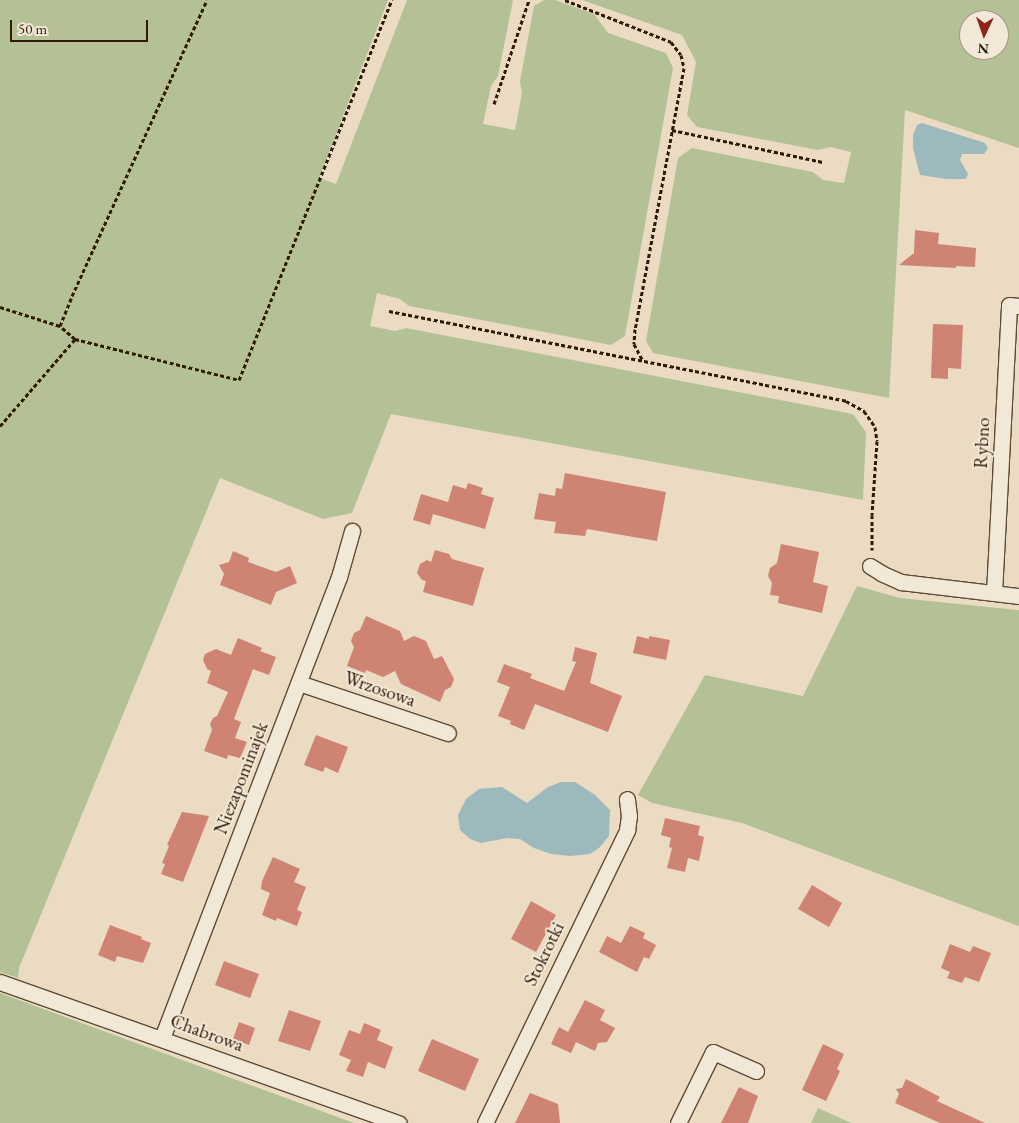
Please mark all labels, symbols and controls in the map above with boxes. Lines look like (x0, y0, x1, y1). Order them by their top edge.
scale bar (12, 10, 150, 42)
north arrow (959, 10, 1009, 60)
text: 50 m (18, 19, 47, 38)
text: N (977, 40, 989, 58)
street label: Rybno (969, 417, 995, 469)
street label: Wrzosowa (341, 666, 419, 712)
street label: Niezapominajek (209, 719, 273, 837)
street label: Stokrotki (519, 918, 569, 990)
street label: Chabrowa (167, 1009, 247, 1057)

